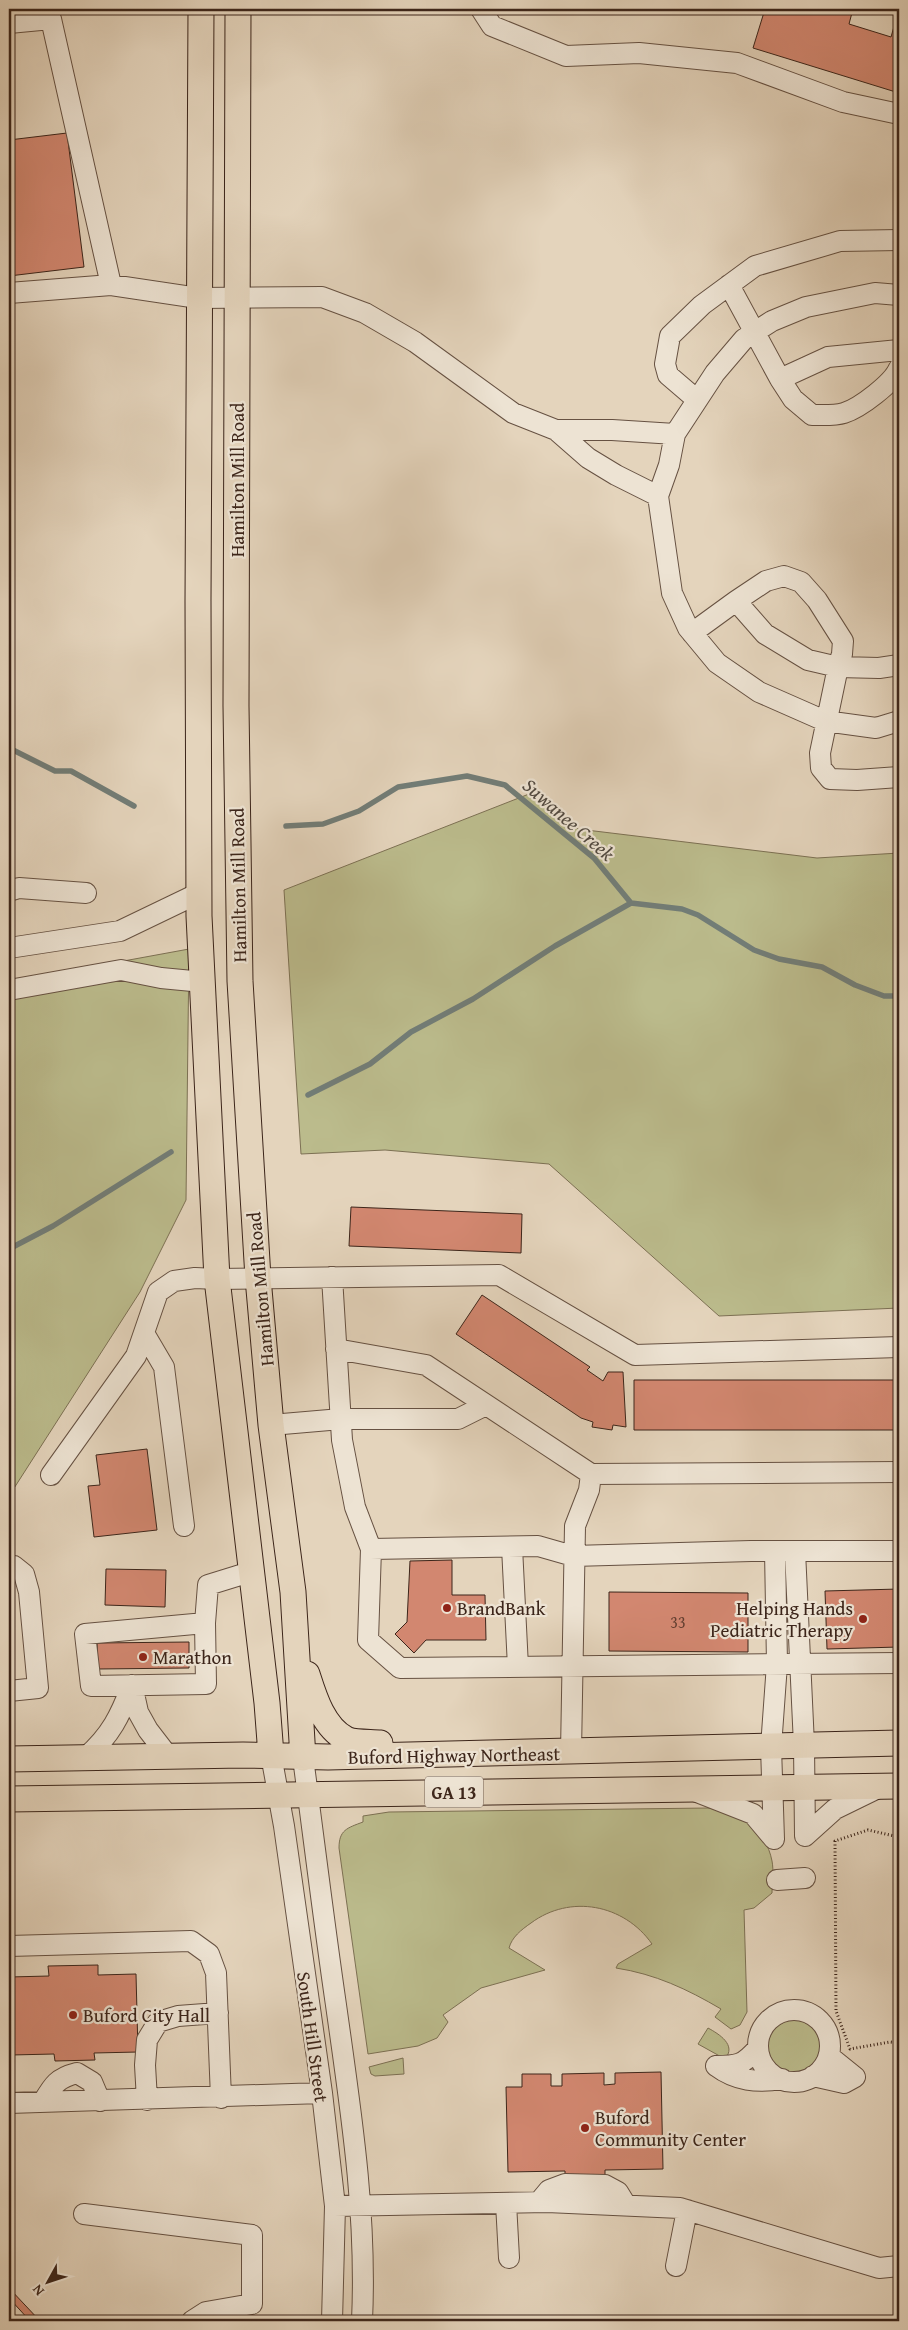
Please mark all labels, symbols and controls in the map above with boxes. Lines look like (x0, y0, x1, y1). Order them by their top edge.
street label: Hamilton Mill Road (223, 402, 251, 557)
water label: Suwanee Creek (517, 771, 622, 868)
street label: Hamilton Mill Road (223, 807, 253, 963)
street label: Hamilton Mill Road (239, 1210, 281, 1367)
place label: BrandBank (457, 1594, 546, 1622)
place label: Helping Hands Pediatric Therapy (710, 1594, 854, 1644)
marker: BrandBank (441, 1602, 453, 1614)
house number: 33 (670, 1610, 686, 1634)
marker: Helping Hands Pediatric Therapy (857, 1613, 869, 1625)
place label: Marathon (153, 1643, 232, 1671)
marker: Marathon (137, 1651, 149, 1663)
street label: Buford Highway Northeast (348, 1739, 561, 1771)
road number: GA 13 (425, 1776, 483, 1808)
street label: South Hill Street (290, 1970, 336, 2104)
place label: Buford City Hall (83, 2001, 210, 2029)
marker: Buford City Hall (67, 2009, 79, 2021)
place label: Buford Community Center (595, 2103, 746, 2153)
marker: Buford Community Center (579, 2122, 591, 2134)
north arrow (22, 2258, 72, 2308)
text: N (27, 2280, 49, 2300)

